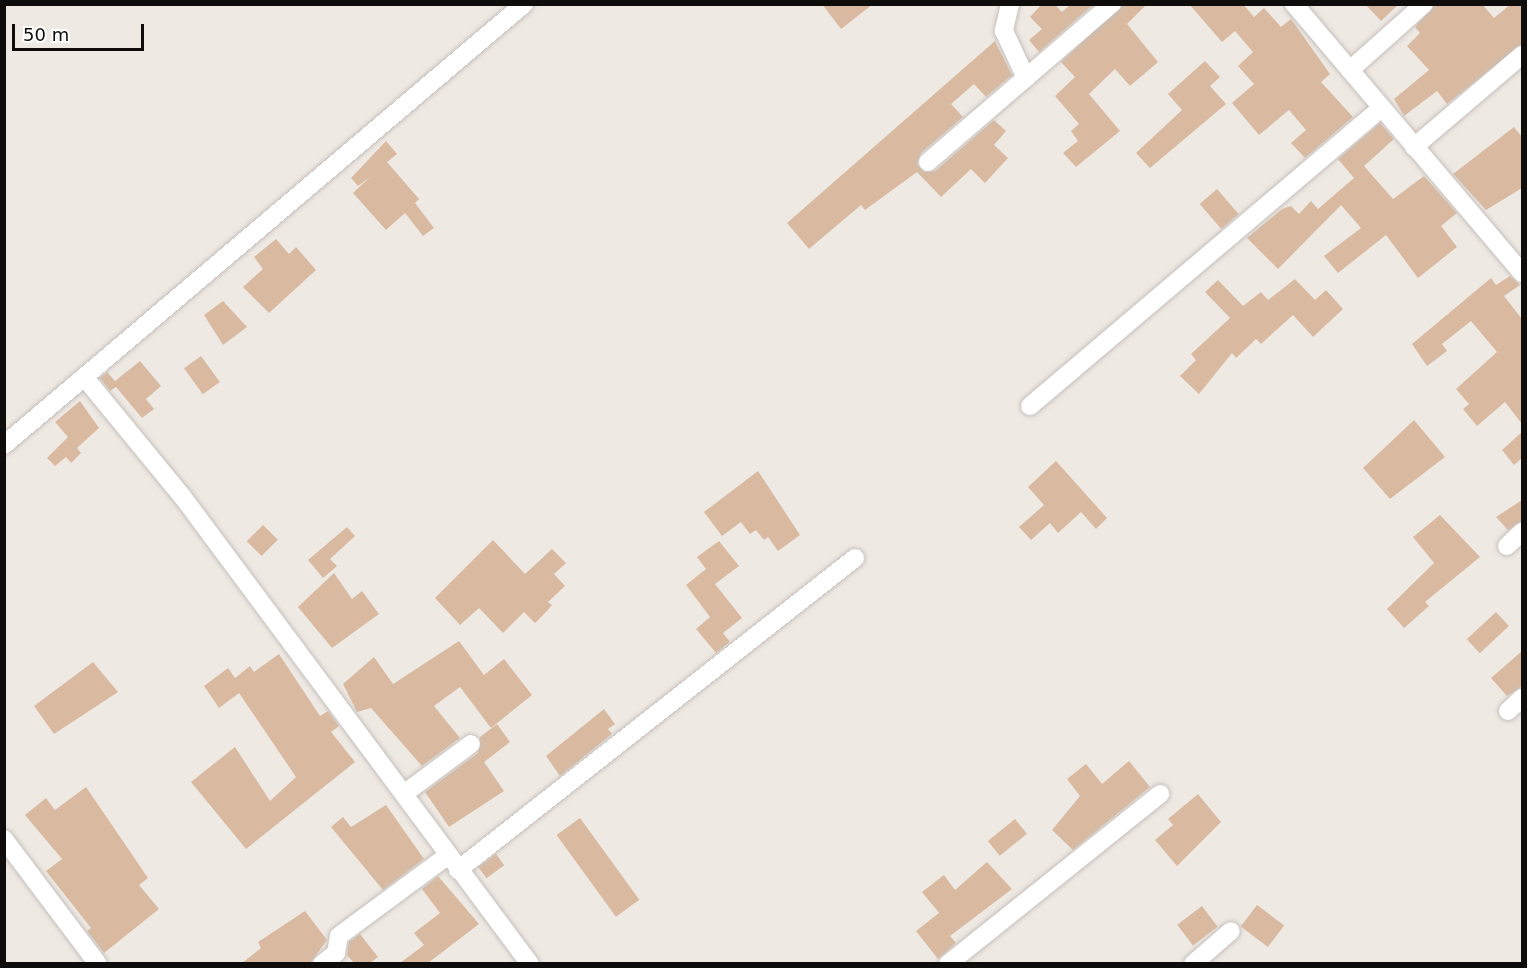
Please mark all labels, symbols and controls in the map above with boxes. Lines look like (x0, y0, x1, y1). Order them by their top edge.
scale bar (15, 12, 147, 50)
text: 50 m (23, 24, 69, 45)

